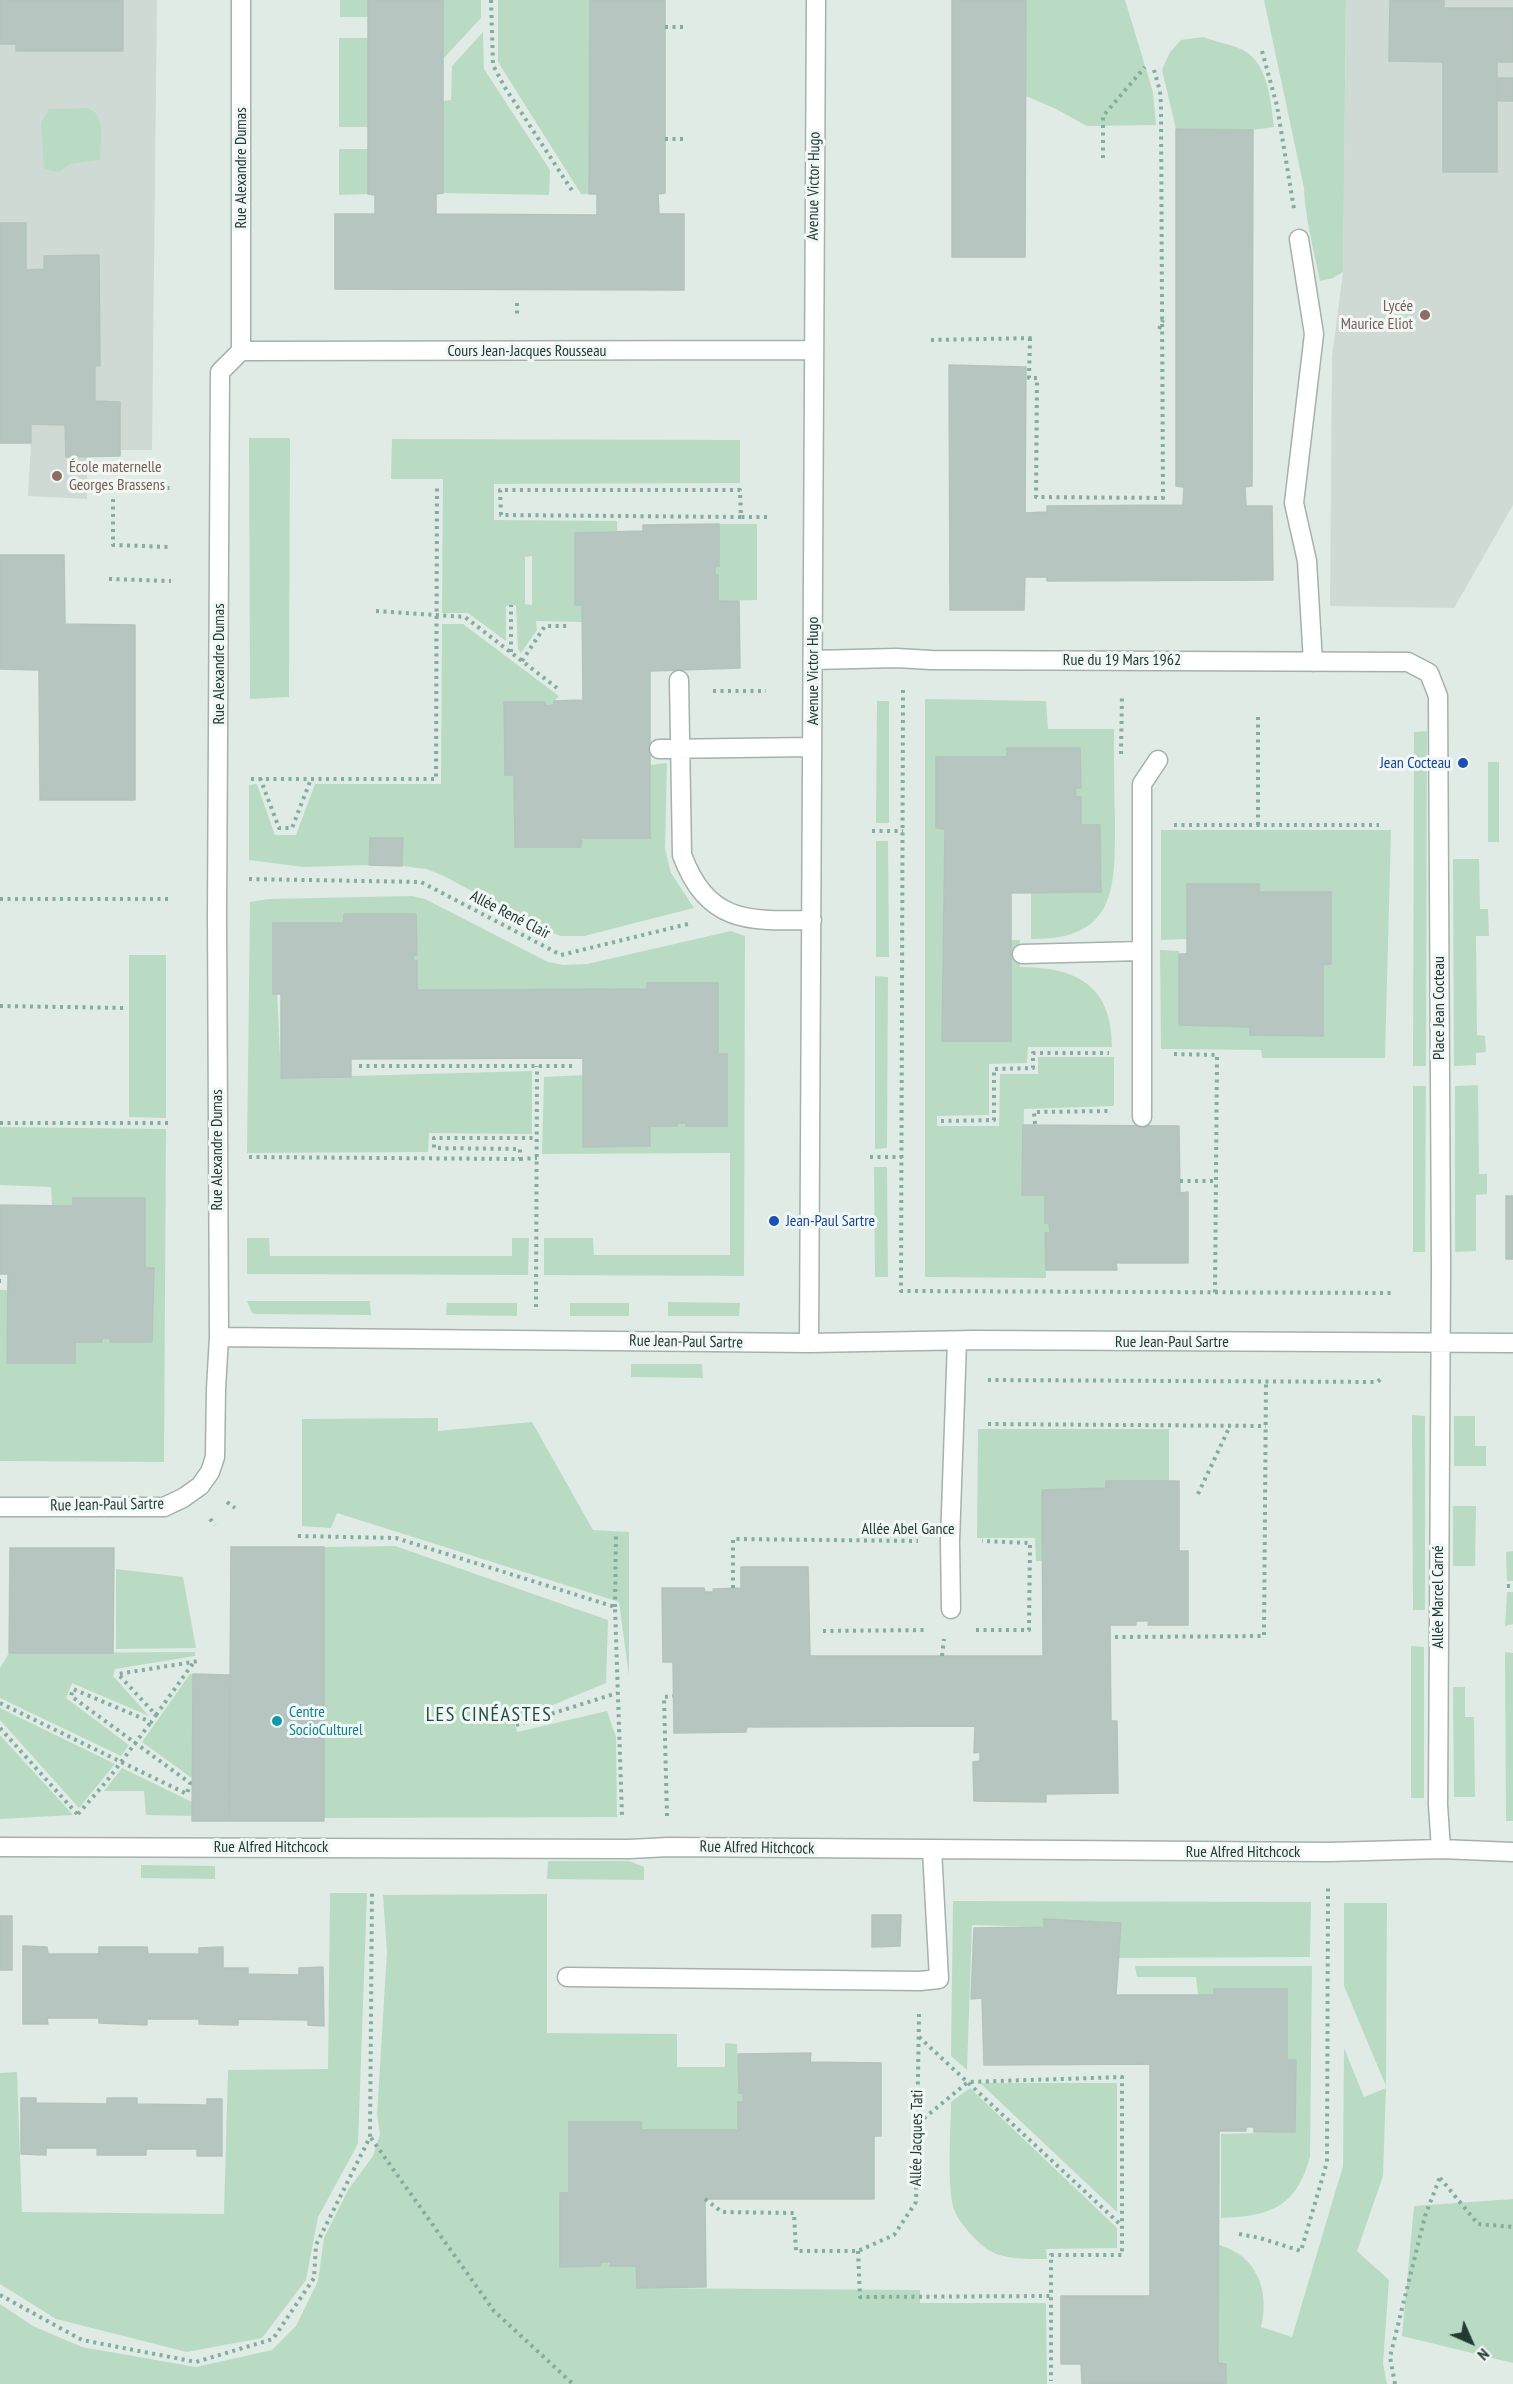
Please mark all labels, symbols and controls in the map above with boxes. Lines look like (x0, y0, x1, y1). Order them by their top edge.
street label: Rue Alexandre Dumas (231, 107, 251, 229)
street label: Avenue Victor Hugo (803, 131, 825, 241)
place label: Lycée Maurice Eliot (1341, 296, 1413, 334)
marker: Lycée Maurice Eliot (1418, 308, 1432, 322)
street label: Cours Jean-Jacques Rousseau (447, 341, 607, 361)
place label: École maternelle Georges Brassens (69, 457, 165, 495)
marker: École maternelle Georges Brassens (50, 469, 64, 483)
street label: Rue Alexandre Dumas (209, 603, 229, 725)
street label: Avenue Victor Hugo (803, 617, 823, 725)
street label: Rue du 19 Mars 1962 (1063, 650, 1181, 670)
place label: Jean Cocteau (1380, 753, 1451, 773)
marker: Jean Cocteau (1456, 756, 1470, 770)
street label: Allée René Clair (467, 887, 553, 943)
street label: Place Jean Cocteau (1429, 956, 1449, 1060)
street label: Rue Alexandre Dumas (207, 1089, 227, 1211)
place label: Jean-Paul Sartre (786, 1211, 875, 1231)
marker: Jean-Paul Sartre (767, 1214, 781, 1228)
street label: Rue Jean-Paul Sartre (629, 1331, 743, 1353)
street label: Rue Jean-Paul Sartre (1115, 1332, 1229, 1352)
street label: Rue Jean-Paul Sartre (50, 1494, 164, 1516)
street label: Allée Abel Gance (861, 1519, 955, 1539)
street label: Allée Marcel Carné (1428, 1545, 1448, 1649)
place label: Centre SocioCulturel (289, 1702, 363, 1740)
district label: LES CINÉASTES (426, 1703, 552, 1727)
marker: Centre SocioCulturel (270, 1714, 284, 1728)
street label: Rue Alfred Hitchcock (214, 1837, 328, 1857)
street label: Rue Alfred Hitchcock (700, 1837, 814, 1859)
street label: Rue Alfred Hitchcock (1186, 1842, 1300, 1862)
street label: Allée Jacques Tati (907, 2090, 927, 2186)
north arrow (1441, 2312, 1501, 2372)
text: N (1474, 2345, 1494, 2365)

